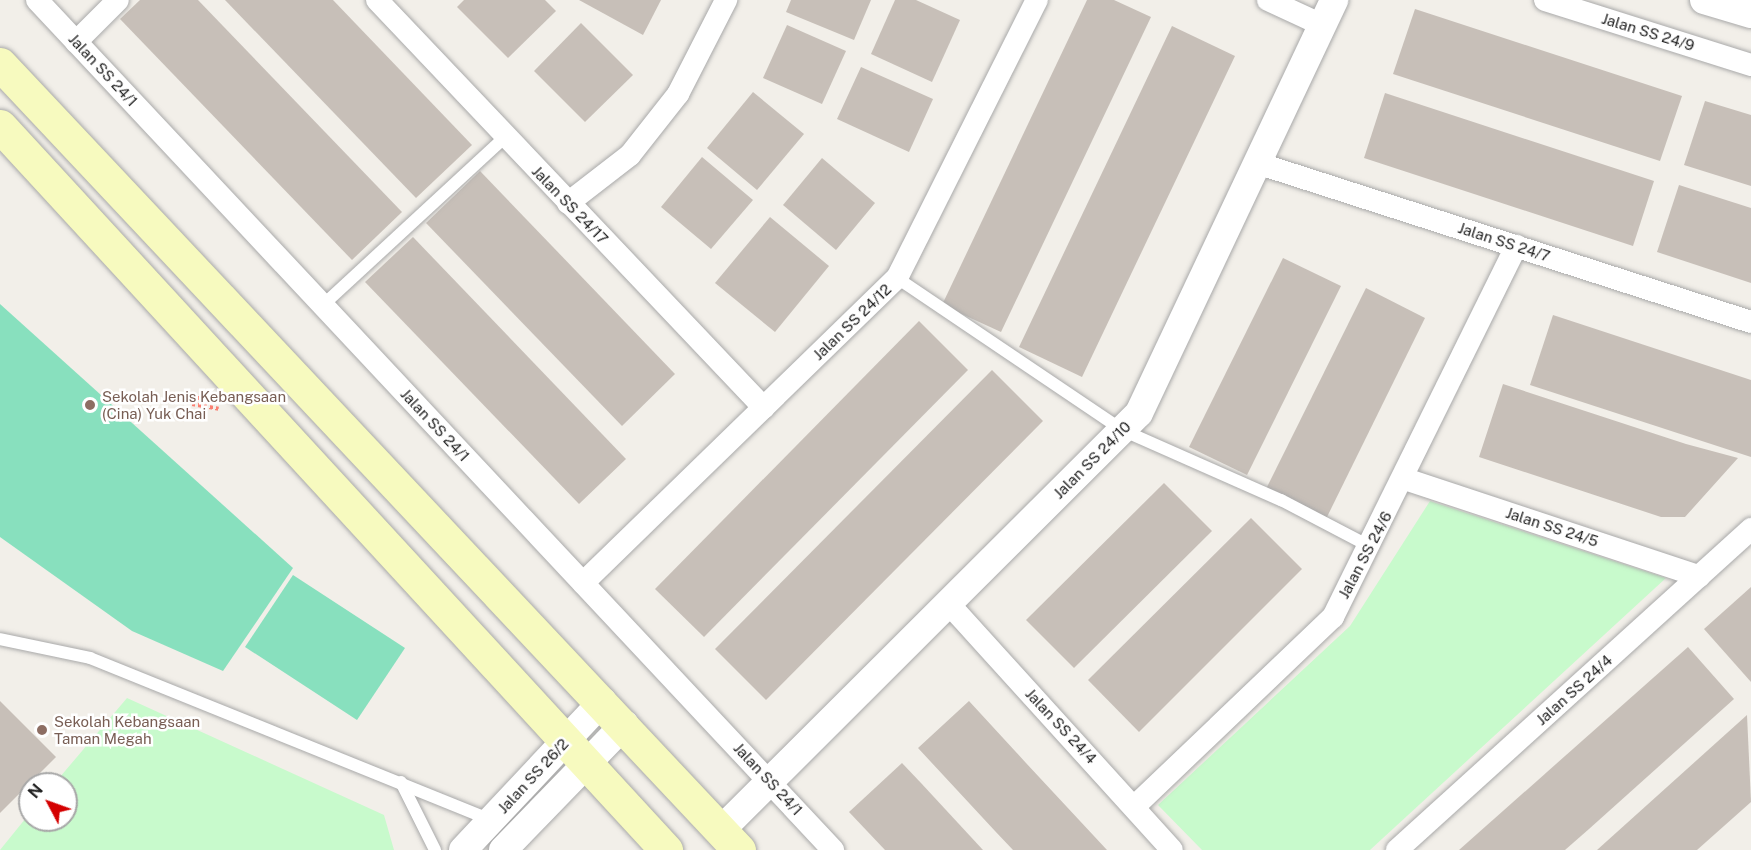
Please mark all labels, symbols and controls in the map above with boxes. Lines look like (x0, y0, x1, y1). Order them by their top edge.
street label: Jalan SS 24/9 (1599, 9, 1697, 55)
street label: Jalan SS 24/1 (65, 30, 141, 110)
street label: Jalan SS 24/17 (528, 162, 612, 248)
street label: Jalan SS 24/7 (1456, 219, 1552, 265)
street label: Jalan SS 24/12 (809, 280, 895, 364)
street label: Jalan SS 24/1 (397, 385, 473, 465)
place label: Sekolah Jenis Kebangsaan (Cina) Yuk Chai (102, 387, 286, 422)
marker: Sekolah Jenis Kebangsaan (Cina) Yuk Chai (83, 398, 97, 412)
street label: Jalan SS 24/10 (1050, 418, 1134, 502)
street label: Jalan SS 24/5 (1503, 504, 1601, 550)
street label: Jalan SS 24/6 (1335, 508, 1395, 602)
street label: Jalan SS 24/4 (1532, 651, 1616, 729)
street label: Jalan SS 24/4 (1022, 685, 1100, 767)
place label: Sekolah Kebangsaan Taman Megah (54, 712, 200, 747)
marker: Sekolah Kebangsaan Taman Megah (35, 723, 49, 737)
street label: Jalan SS 26/2 (494, 735, 572, 817)
street label: Jalan SS 24/1 (730, 739, 806, 819)
north arrow (18, 772, 78, 832)
text: N (24, 780, 47, 802)

